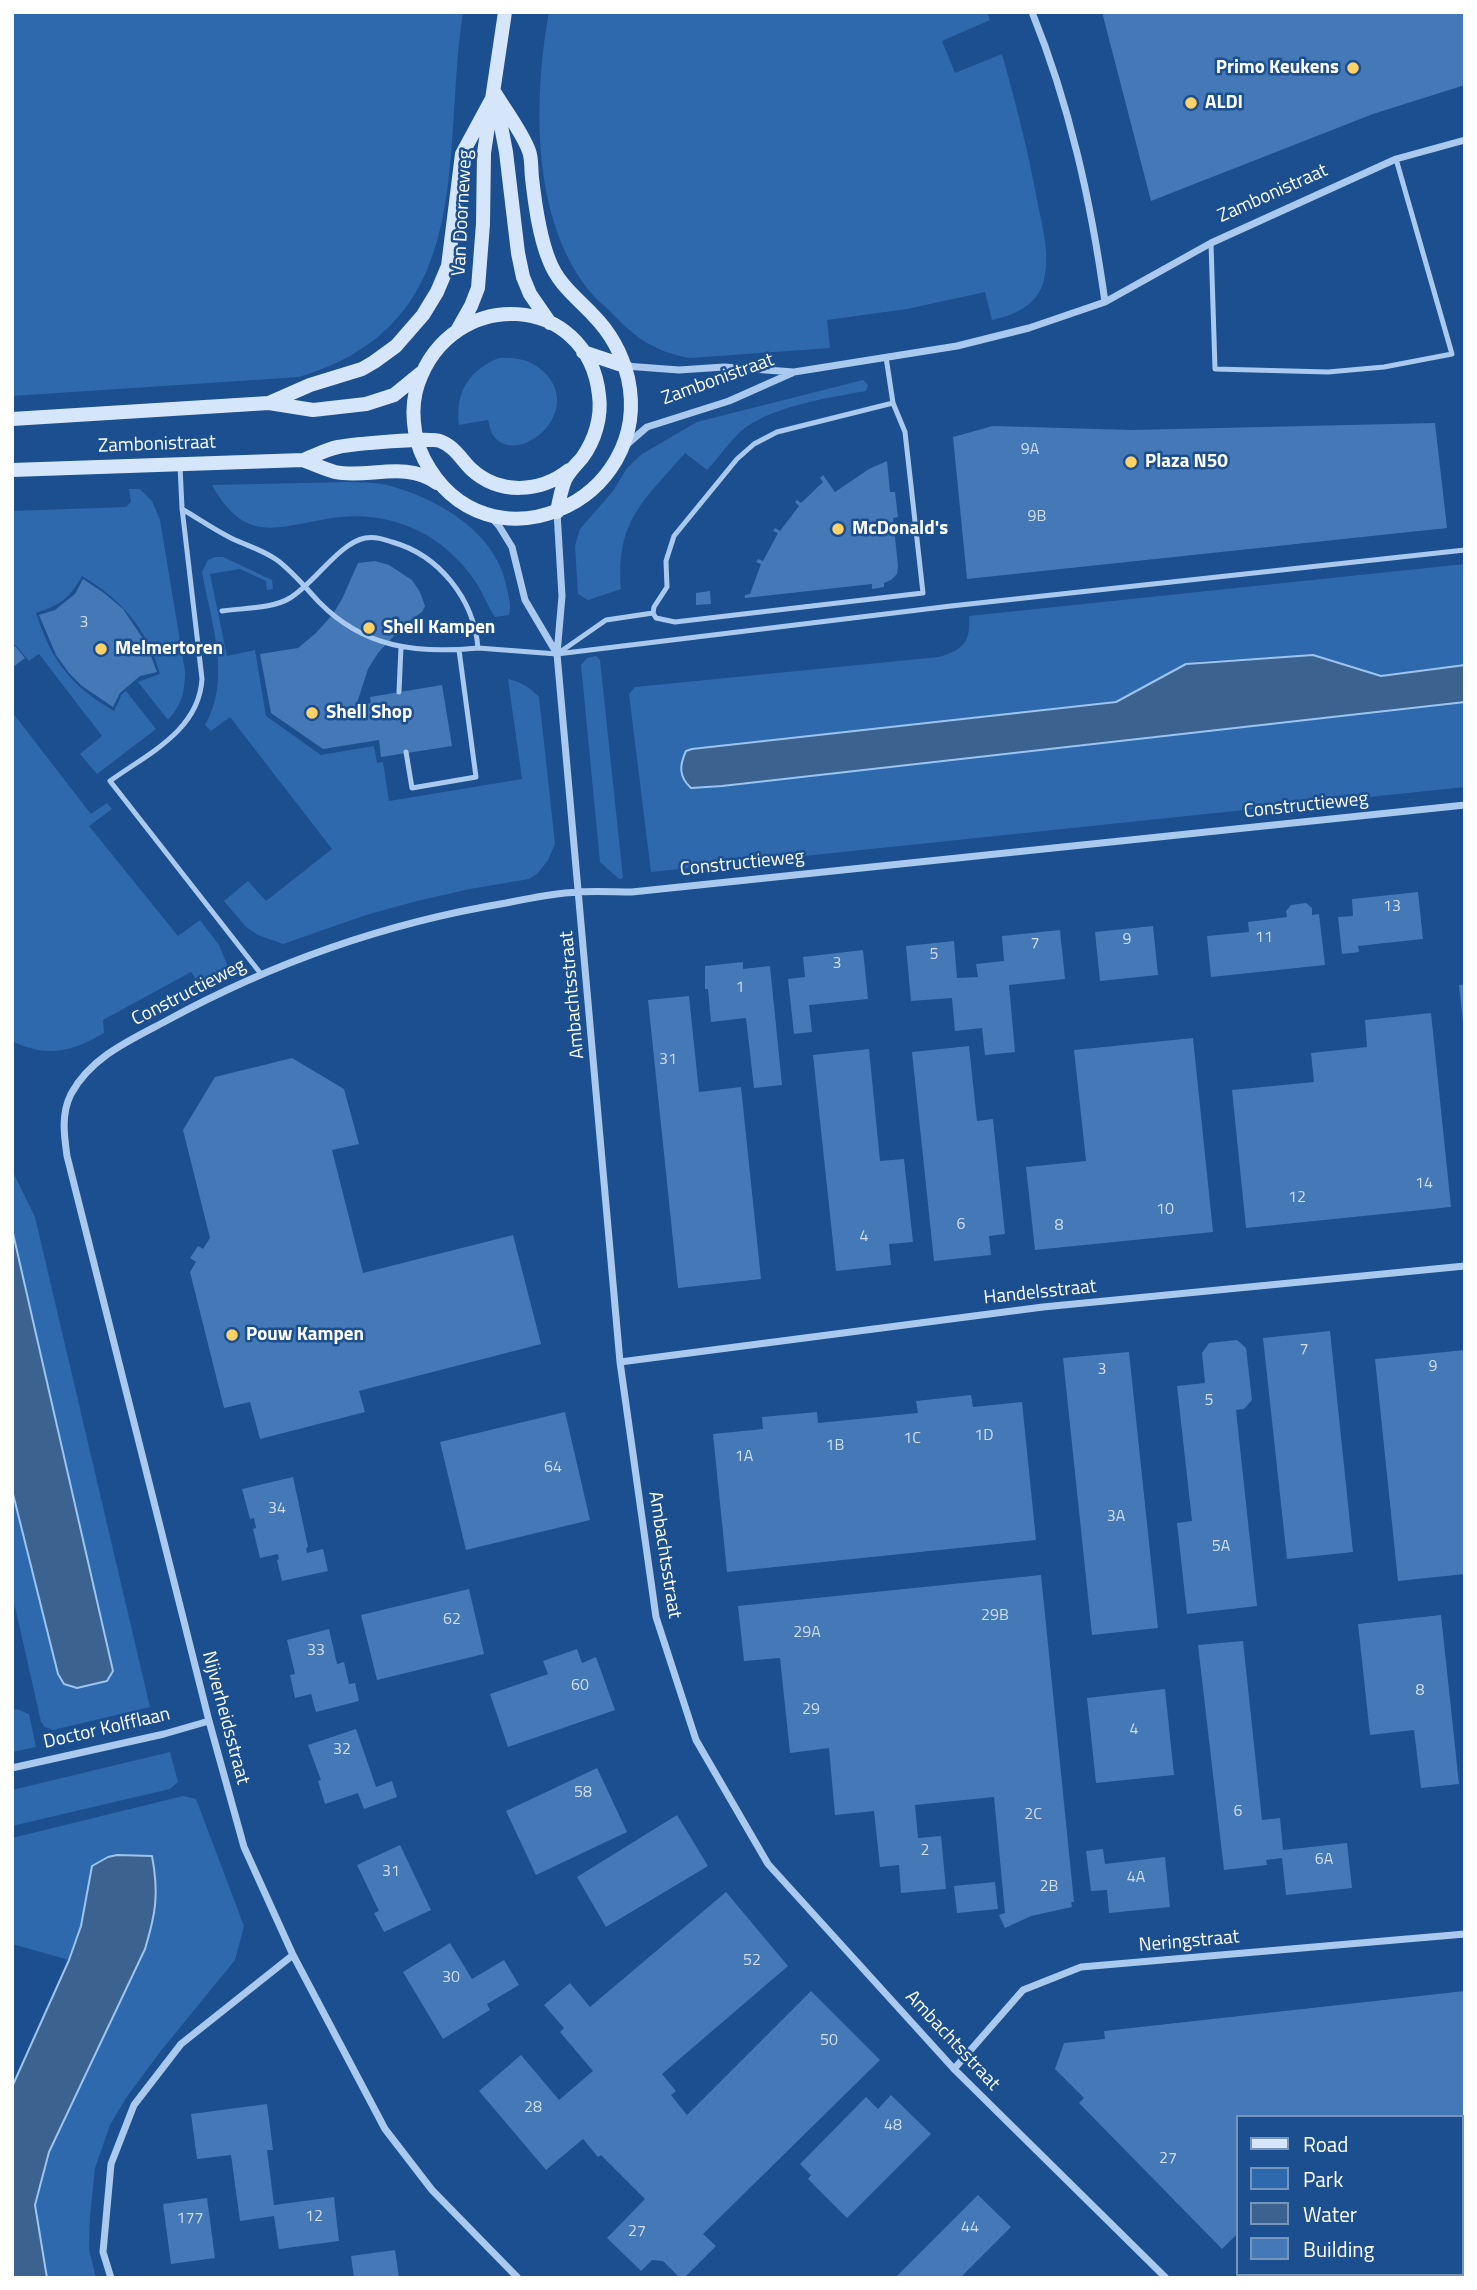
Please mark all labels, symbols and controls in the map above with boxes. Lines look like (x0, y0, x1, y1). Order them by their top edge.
place label: Primo Keukens (1216, 57, 1339, 79)
marker: Primo Keukens (1345, 60, 1361, 76)
place label: ALDI (1205, 92, 1243, 114)
marker: ALDI (1183, 95, 1199, 111)
street label: Van Doorneweg (448, 149, 478, 277)
street label: Zambonistraat (1215, 160, 1331, 228)
street label: Zambonistraat (659, 349, 777, 411)
street label: Zambonistraat (98, 432, 216, 458)
house number: 9A (1021, 440, 1039, 460)
place label: Plaza N50 (1145, 451, 1228, 473)
marker: Plaza N50 (1123, 454, 1139, 470)
house number: 9B (1028, 507, 1046, 527)
place label: McDonald's (852, 518, 948, 540)
marker: McDonald's (830, 521, 846, 537)
house number: 3 (80, 613, 88, 633)
place label: Shell Kampen (383, 617, 495, 639)
marker: Shell Kampen (361, 620, 377, 636)
place label: Melmertoren (115, 638, 223, 660)
marker: Melmertoren (93, 641, 109, 657)
place label: Shell Shop (326, 702, 412, 724)
marker: Shell Shop (304, 705, 320, 721)
street label: Constructieweg (1243, 788, 1369, 824)
street label: Constructieweg (679, 846, 805, 882)
house number: 13 (1383, 897, 1401, 917)
house number: 11 (1255, 928, 1273, 948)
street label: Ambachtsstraat (556, 930, 590, 1060)
house number: 9 (1123, 930, 1131, 950)
house number: 7 (1031, 934, 1039, 954)
house number: 5 (930, 945, 938, 965)
street label: Constructieweg (128, 954, 250, 1032)
house number: 3 (833, 954, 841, 974)
house number: 1 (736, 978, 744, 998)
house number: 31 (659, 1050, 677, 1070)
house number: 14 (1415, 1174, 1433, 1194)
house number: 12 (1288, 1188, 1306, 1208)
house number: 10 (1156, 1200, 1174, 1220)
house number: 6 (957, 1215, 965, 1235)
house number: 8 (1055, 1216, 1063, 1236)
house number: 4 (860, 1227, 868, 1247)
street label: Handelsstraat (983, 1276, 1097, 1310)
place label: Pouw Kampen (246, 1324, 364, 1346)
marker: Pouw Kampen (224, 1327, 240, 1343)
house number: 7 (1300, 1340, 1308, 1360)
house number: 9 (1429, 1357, 1437, 1377)
house number: 3 (1098, 1360, 1106, 1380)
house number: 5 (1205, 1391, 1213, 1411)
house number: 1D (974, 1426, 994, 1446)
house number: 1C (903, 1429, 921, 1449)
house number: 1B (826, 1436, 844, 1456)
house number: 1A (735, 1447, 753, 1467)
house number: 64 (544, 1458, 562, 1478)
street label: Ambachtsstraat (643, 1490, 685, 1620)
house number: 34 (268, 1499, 286, 1519)
house number: 3A (1107, 1507, 1125, 1527)
house number: 5A (1212, 1537, 1230, 1557)
house number: 29B (981, 1606, 1009, 1626)
house number: 62 (443, 1610, 461, 1630)
house number: 29A (793, 1623, 821, 1643)
house number: 33 (307, 1641, 325, 1661)
street label: Nijverheidsstraat (196, 1649, 254, 1787)
house number: 60 (571, 1676, 589, 1696)
house number: 8 (1416, 1681, 1424, 1701)
house number: 29 (802, 1700, 820, 1720)
street label: Doctor Kolfflaan (42, 1703, 172, 1755)
house number: 4 (1130, 1720, 1138, 1740)
house number: 32 (333, 1740, 351, 1760)
house number: 58 (574, 1783, 592, 1803)
house number: 6 (1234, 1802, 1242, 1822)
house number: 2C (1024, 1805, 1042, 1825)
house number: 2 (921, 1841, 929, 1861)
house number: 6A (1315, 1850, 1333, 1870)
house number: 31 (382, 1862, 400, 1882)
house number: 4A (1127, 1868, 1145, 1888)
house number: 2B (1040, 1877, 1058, 1897)
street label: Neringstraat (1138, 1926, 1240, 1958)
house number: 52 (743, 1951, 761, 1971)
house number: 30 (442, 1968, 460, 1988)
street label: Ambachtsstraat (900, 1986, 1004, 2096)
house number: 50 (820, 2031, 838, 2051)
house number: 28 (524, 2098, 542, 2118)
legend (1236, 2115, 1463, 2276)
house number: 48 (884, 2116, 902, 2136)
text: Road (1303, 2128, 1348, 2160)
house number: 27 (1159, 2149, 1177, 2169)
text: Park (1303, 2163, 1343, 2195)
text: Water (1303, 2198, 1357, 2230)
house number: 12 (305, 2207, 323, 2227)
house number: 177 (177, 2209, 203, 2229)
house number: 44 (961, 2218, 979, 2238)
house number: 27 (628, 2222, 646, 2242)
text: Building (1303, 2233, 1374, 2265)

